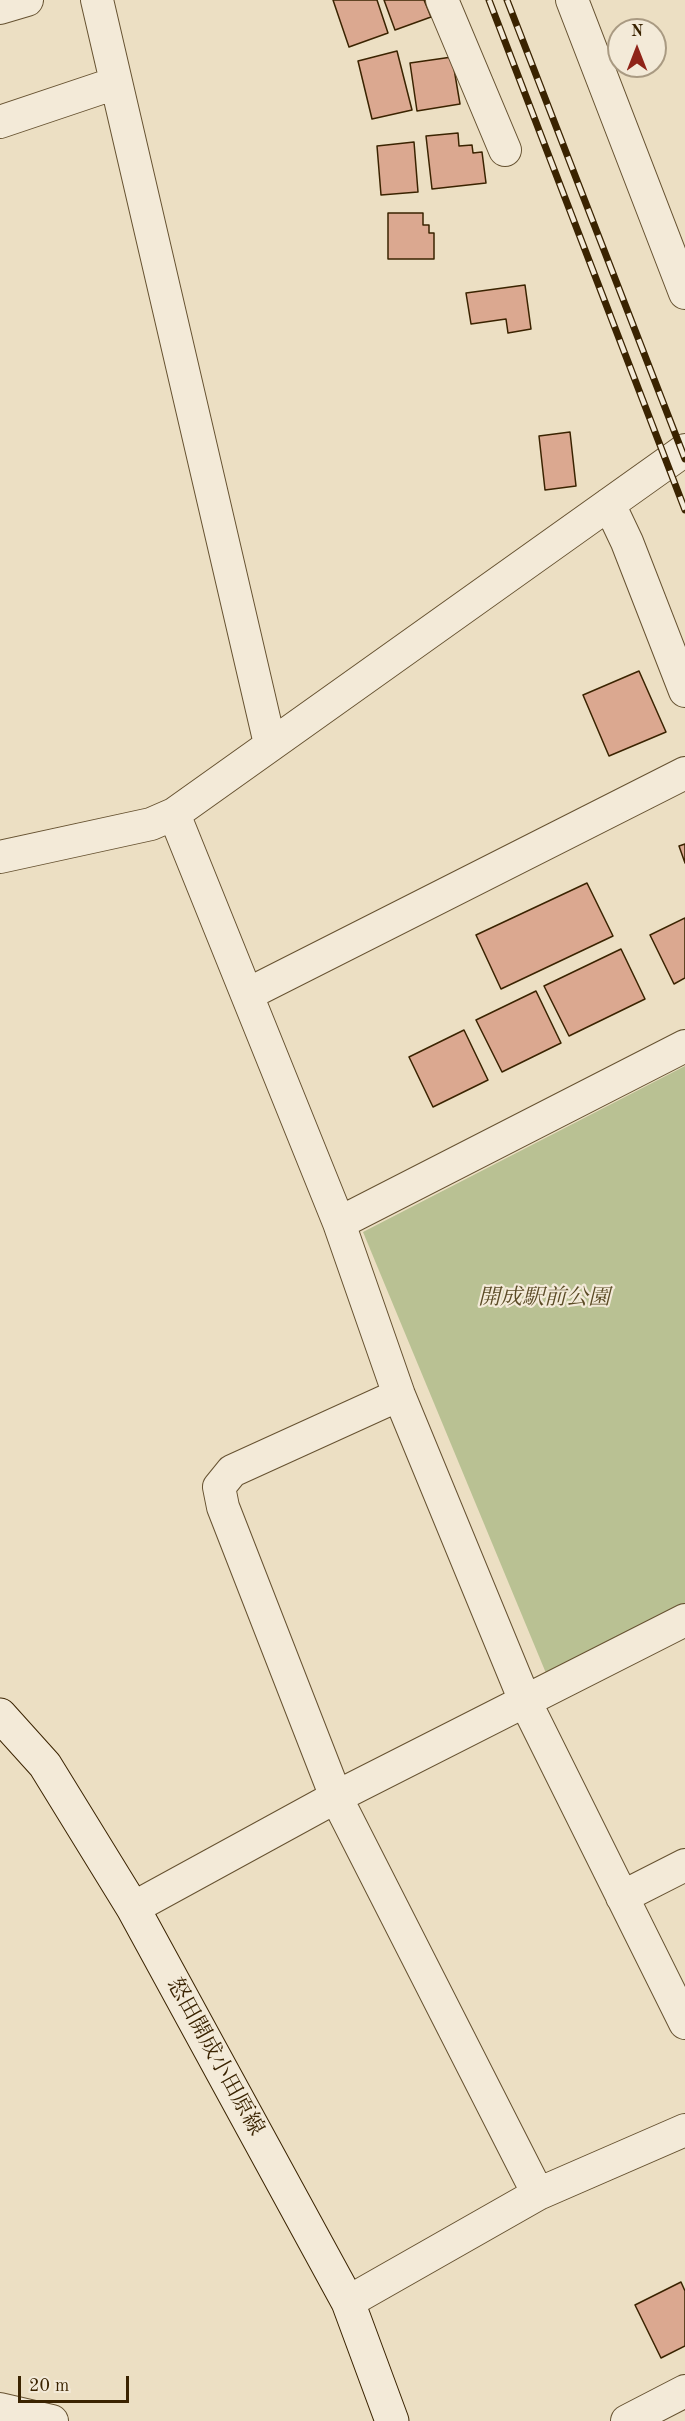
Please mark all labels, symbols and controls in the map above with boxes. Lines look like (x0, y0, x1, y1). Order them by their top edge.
north arrow (607, 18, 667, 78)
text: N (631, 24, 643, 40)
park label: 開成駅前公園 (478, 1285, 610, 1311)
street label: 怒田開成小田原線 (161, 1974, 269, 2140)
scale bar (21, 2364, 132, 2402)
text: 20 m (29, 2377, 69, 2395)

